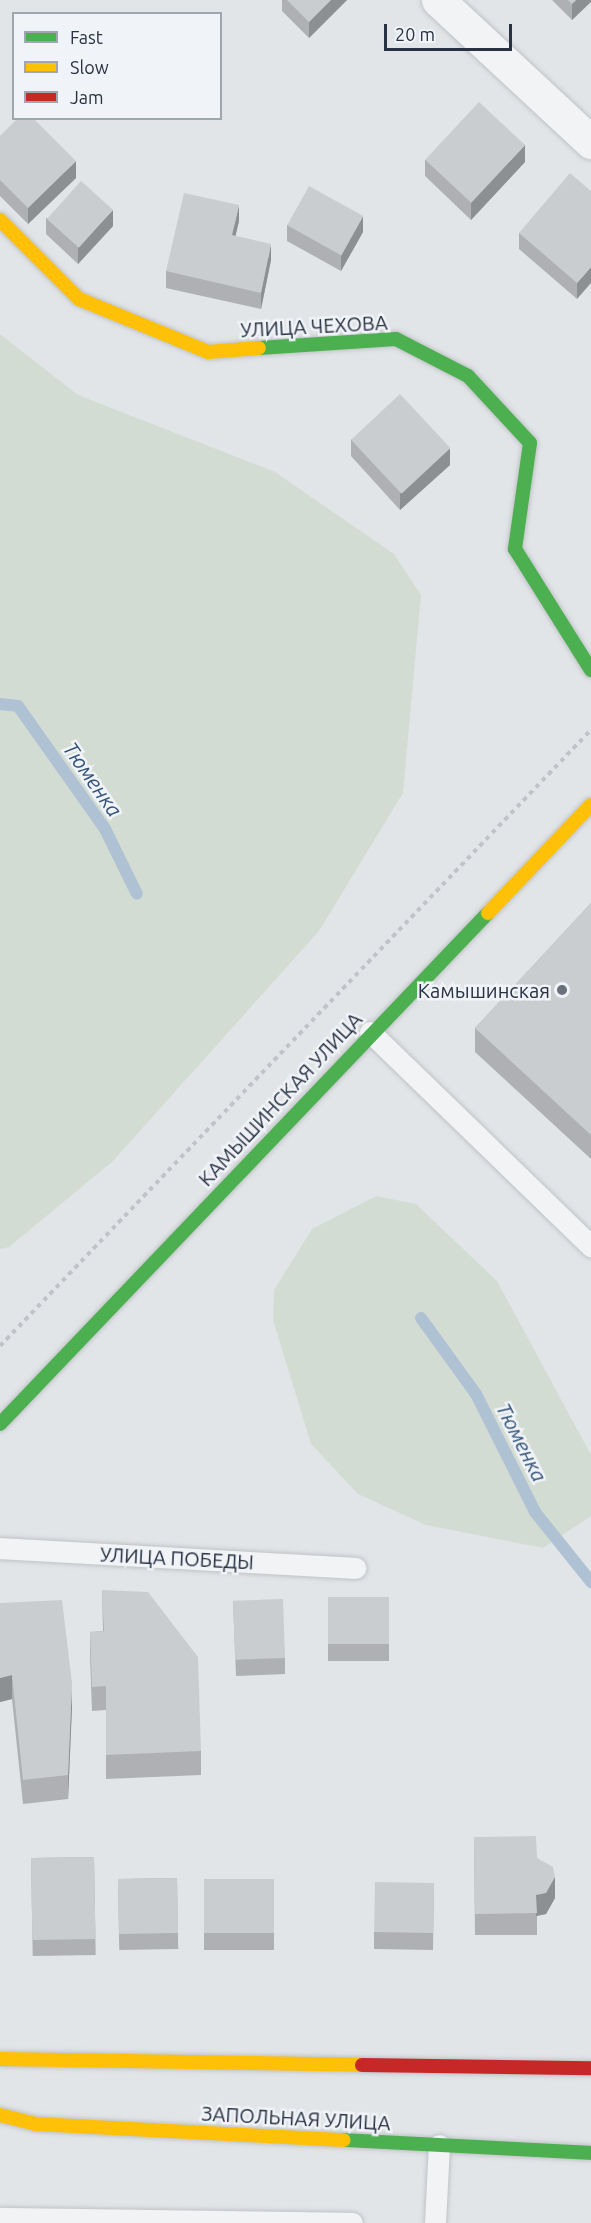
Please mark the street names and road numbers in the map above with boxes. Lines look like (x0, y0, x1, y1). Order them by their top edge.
street label: УЛИЦА ЧЕХОВА (240, 310, 388, 342)
street label: КАМЫШИНСКАЯ УЛИЦА (193, 1007, 367, 1191)
street label: УЛИЦА ПОБЕДЫ (99, 1542, 255, 1574)
street label: ЗАПОЛЬНАЯ УЛИЦА (201, 2101, 391, 2135)

